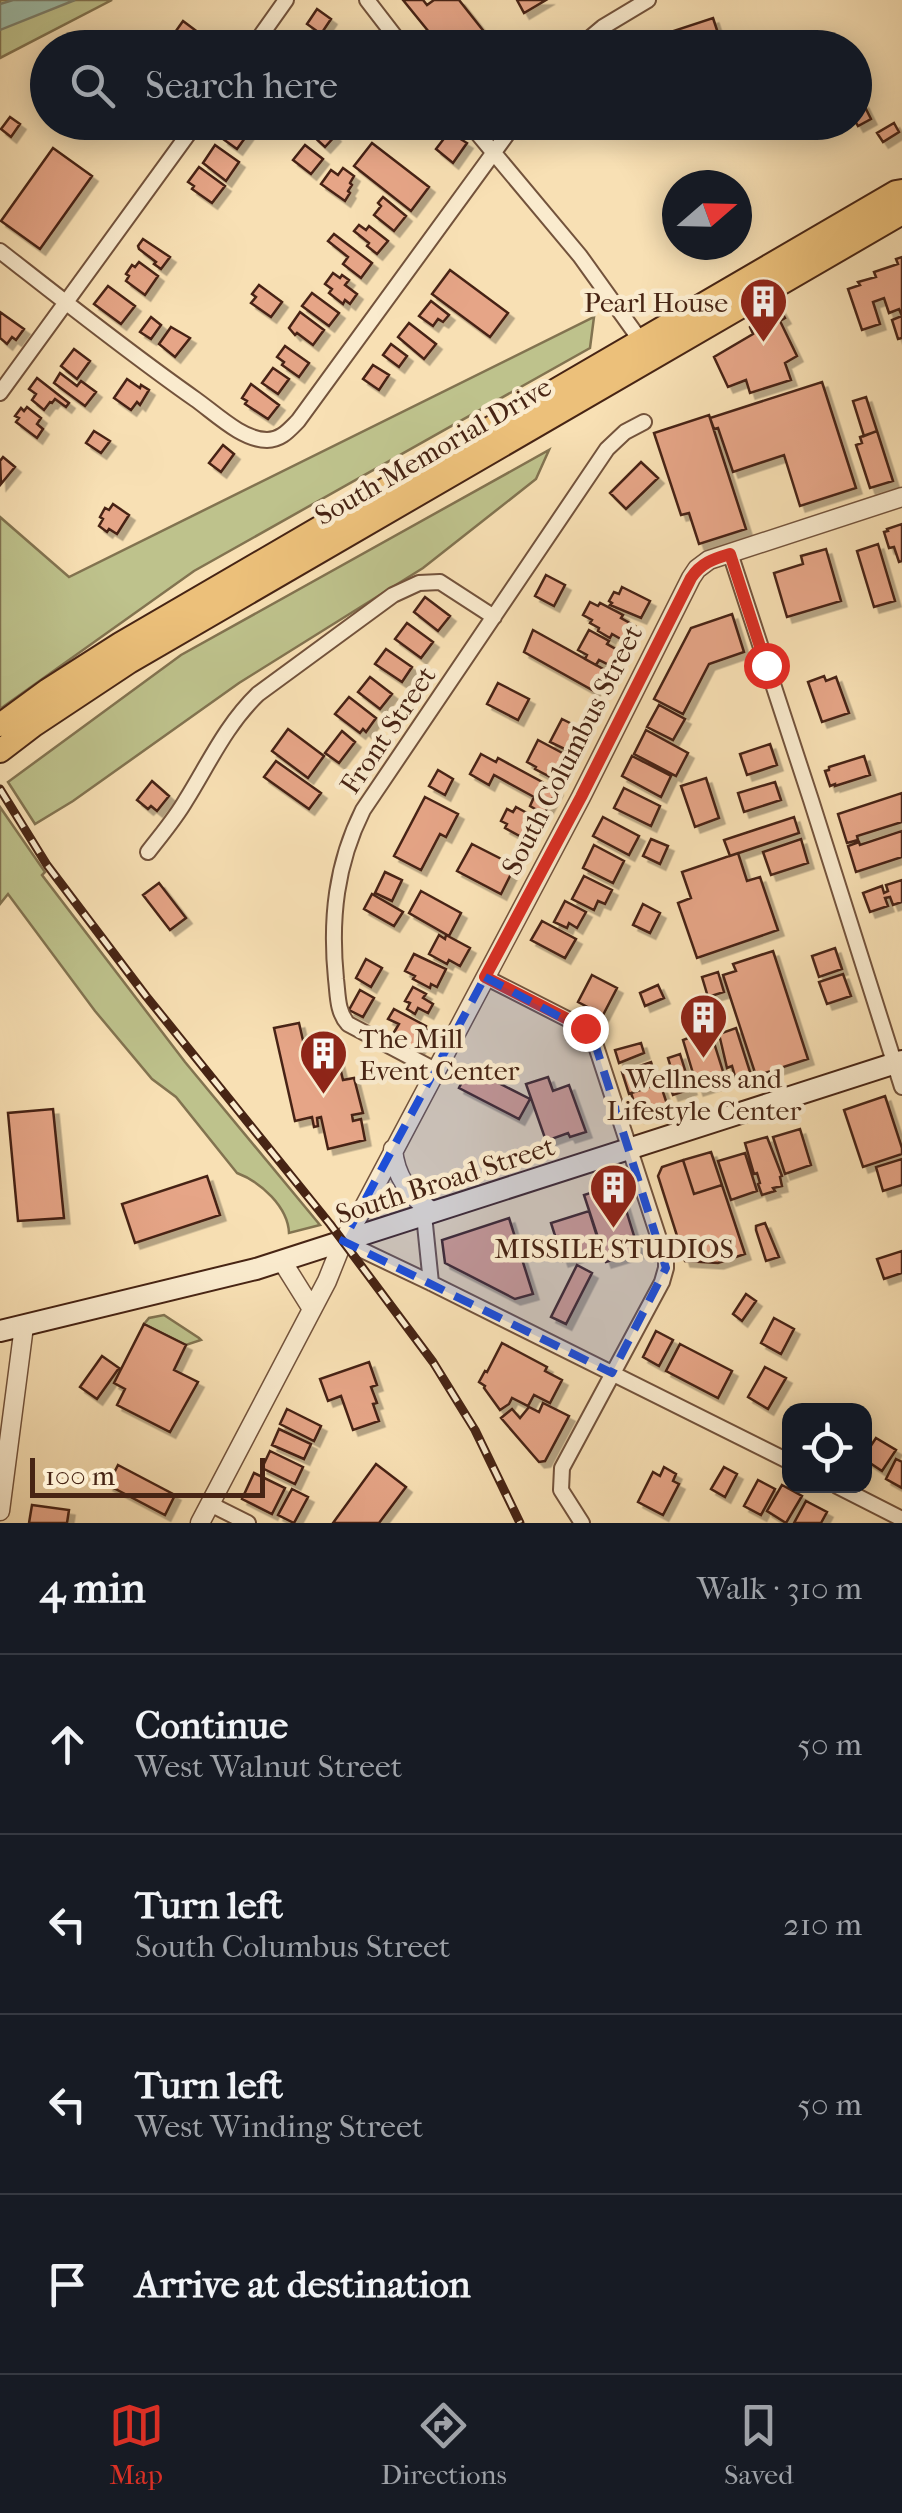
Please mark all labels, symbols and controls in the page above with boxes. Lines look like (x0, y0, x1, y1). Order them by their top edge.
search box (30, 30, 872, 140)
icon: search (65, 58, 120, 113)
text: Search here (145, 63, 338, 108)
north arrow (662, 170, 752, 260)
building icon: Pearl House (737, 276, 789, 344)
place label: Pearl House (584, 286, 728, 319)
street label: South Memorial Drive (309, 370, 557, 532)
street label: South Columbus Street (495, 620, 649, 880)
route start (744, 643, 790, 689)
street label: Front Street (333, 660, 443, 800)
building icon: Wellness and Lifestyle Center (678, 992, 730, 1060)
route end (563, 1006, 609, 1052)
place label: The Mill Event Center (359, 1022, 520, 1087)
building icon: The Mill Event Center (298, 1028, 350, 1096)
place label: Wellness and Lifestyle Center (607, 1062, 801, 1127)
street label: South Broad Street (331, 1129, 559, 1231)
building icon: MISSILE STUDIOS (588, 1162, 640, 1230)
place label: MISSILE STUDIOS (494, 1232, 734, 1265)
map controls (782, 1403, 872, 1493)
button: locate (782, 1403, 872, 1493)
scale bar (30, 1453, 265, 1498)
text: 100 m (45, 1459, 115, 1492)
text: 4 min (40, 1564, 146, 1613)
text: Walk · 310 m (697, 1570, 862, 1607)
text: Continue (135, 1703, 288, 1748)
icon: ahead (40, 1717, 95, 1772)
text: 50 m (797, 1726, 862, 1763)
text: West Walnut Street (135, 1748, 402, 1785)
text: Turn left (135, 1883, 283, 1928)
icon: left (40, 1897, 95, 1952)
text: 210 m (783, 1906, 862, 1943)
text: South Columbus Street (135, 1928, 450, 1965)
text: Turn left (135, 2063, 283, 2108)
icon: left (40, 2077, 95, 2132)
text: 50 m (797, 2086, 862, 2123)
text: West Winding Street (135, 2108, 423, 2145)
icon: arrive (40, 2257, 95, 2312)
text: Arrive at destination (135, 2262, 471, 2307)
tab: Map (109, 2398, 164, 2491)
tab: Directions (381, 2398, 507, 2491)
tab: Saved (724, 2398, 793, 2491)

